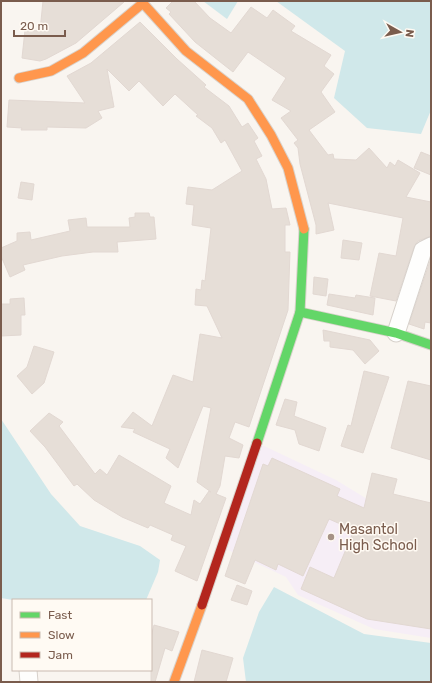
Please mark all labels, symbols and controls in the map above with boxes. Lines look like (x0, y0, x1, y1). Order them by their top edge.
scale bar (14, 12, 65, 38)
north arrow (380, 12, 420, 52)
text: 20 m (20, 19, 48, 33)
text: N (402, 28, 416, 38)
place label: Masantol High School (339, 521, 417, 554)
marker: Masantol High School (326, 532, 336, 542)
legend (12, 599, 152, 671)
text: Fast (48, 608, 72, 622)
text: Slow (48, 628, 75, 642)
text: Jam (48, 648, 73, 662)

